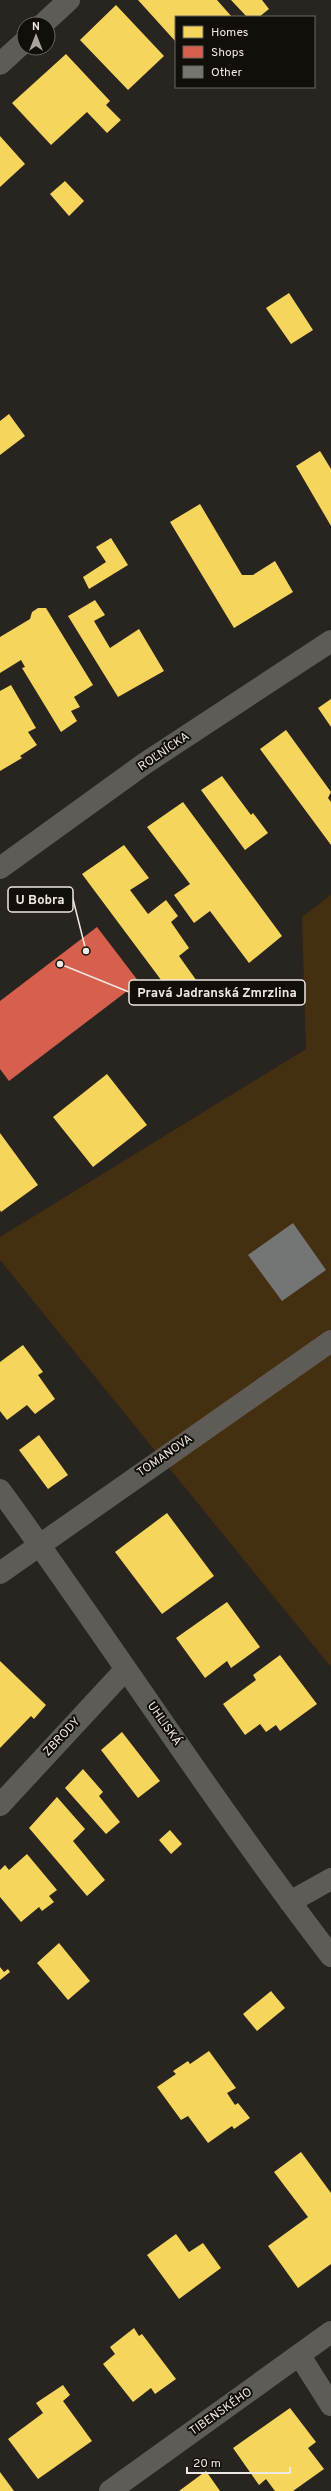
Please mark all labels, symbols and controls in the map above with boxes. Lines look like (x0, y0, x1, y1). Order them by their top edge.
north arrow (16, 16, 56, 56)
legend (175, 16, 315, 88)
text: N (32, 20, 40, 34)
text: Homes (211, 25, 248, 41)
text: Shops (211, 45, 244, 61)
text: Other (211, 65, 243, 81)
street label: ROĽNÍCKA (135, 729, 193, 775)
callout: U Bobra (8, 887, 73, 912)
text: U Bobra (16, 893, 64, 909)
callout: Pravá Jadranská Zmrzlina (129, 980, 305, 1005)
text: Pravá Jadranská Zmrzlina (137, 986, 297, 1002)
street label: TOMANOVA (134, 1431, 196, 1481)
street label: UHLISKÁ (143, 1699, 185, 1749)
street label: ZBRODY (40, 1714, 84, 1760)
street label: TIBENSKÉHO (186, 2384, 256, 2440)
scale bar (187, 2449, 290, 2475)
text: 20 m (193, 2456, 221, 2472)

